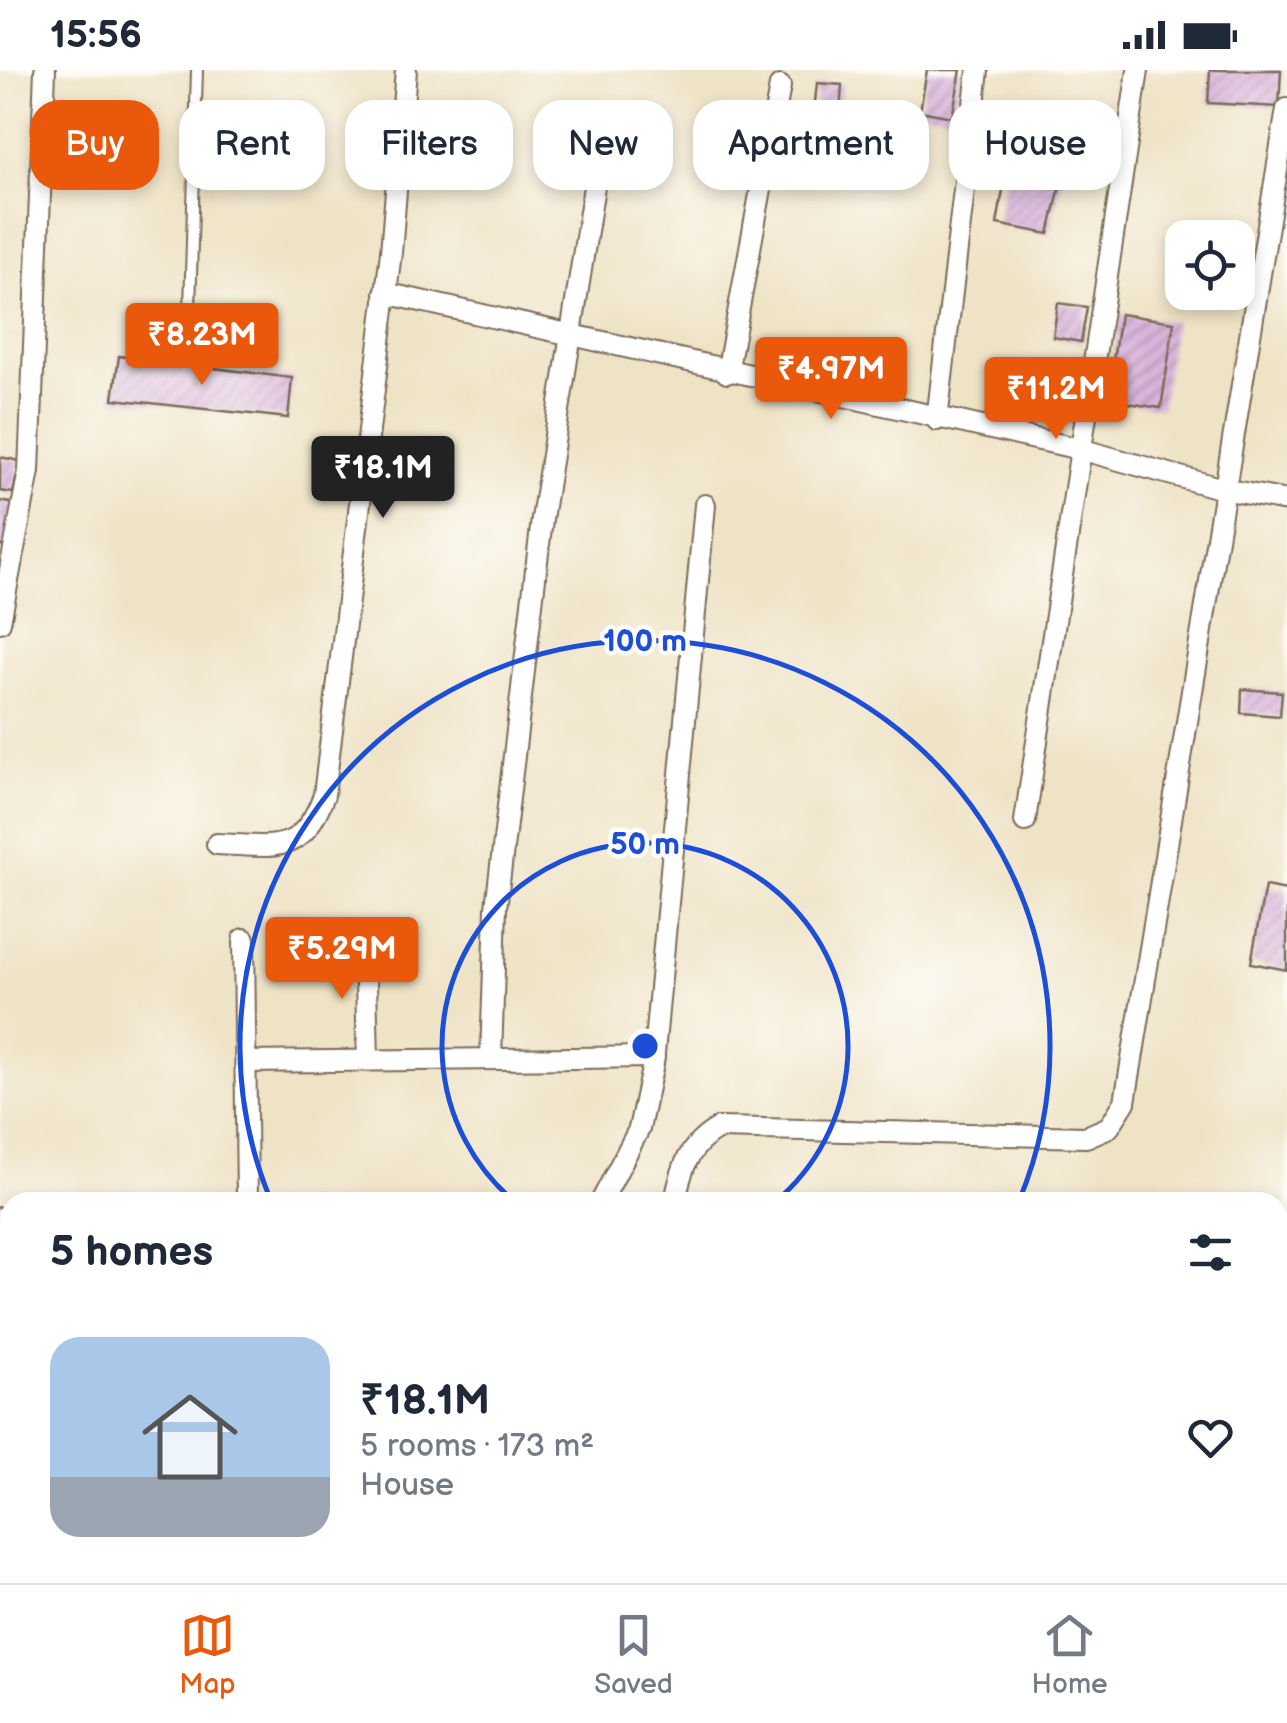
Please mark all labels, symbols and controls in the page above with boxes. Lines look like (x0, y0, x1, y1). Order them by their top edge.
text: 15:56 (50, 13, 142, 58)
chip: Buy (30, 100, 159, 190)
chip: Rent (179, 100, 325, 190)
chip: Filters (345, 100, 513, 190)
chip: New (533, 100, 673, 190)
chip: Apartment (693, 100, 929, 190)
chip: House (949, 100, 1121, 190)
map controls (1165, 220, 1255, 310)
button: locate (1165, 220, 1255, 310)
pin: ₹8.23M (121, 303, 283, 388)
text: ₹8.23M (147, 316, 257, 355)
pin: ₹4.97M (750, 337, 912, 422)
text: ₹4.97M (777, 350, 885, 389)
pin: ₹11.2M (975, 357, 1137, 442)
text: ₹11.2M (1006, 370, 1106, 409)
pin: ₹18.1M (302, 436, 464, 521)
text: ₹18.1M (333, 449, 433, 488)
text: 100 m (603, 624, 687, 660)
text: 50 m (610, 827, 680, 863)
pin: ₹5.29M (261, 917, 423, 1002)
text: ₹5.29M (287, 930, 397, 969)
centre of rings (627, 1028, 663, 1064)
icon: filters (1183, 1225, 1238, 1280)
text: 5 homes (50, 1227, 213, 1278)
text: ₹18.1M (360, 1376, 490, 1427)
icon: home (130, 1377, 250, 1497)
icon: heart (1183, 1410, 1238, 1465)
text: 5 rooms · 173 m² (360, 1427, 594, 1466)
text: House (360, 1466, 454, 1505)
tab: Map (179, 1608, 236, 1701)
tab: Saved (594, 1608, 673, 1701)
tab: Home (1032, 1608, 1108, 1701)

